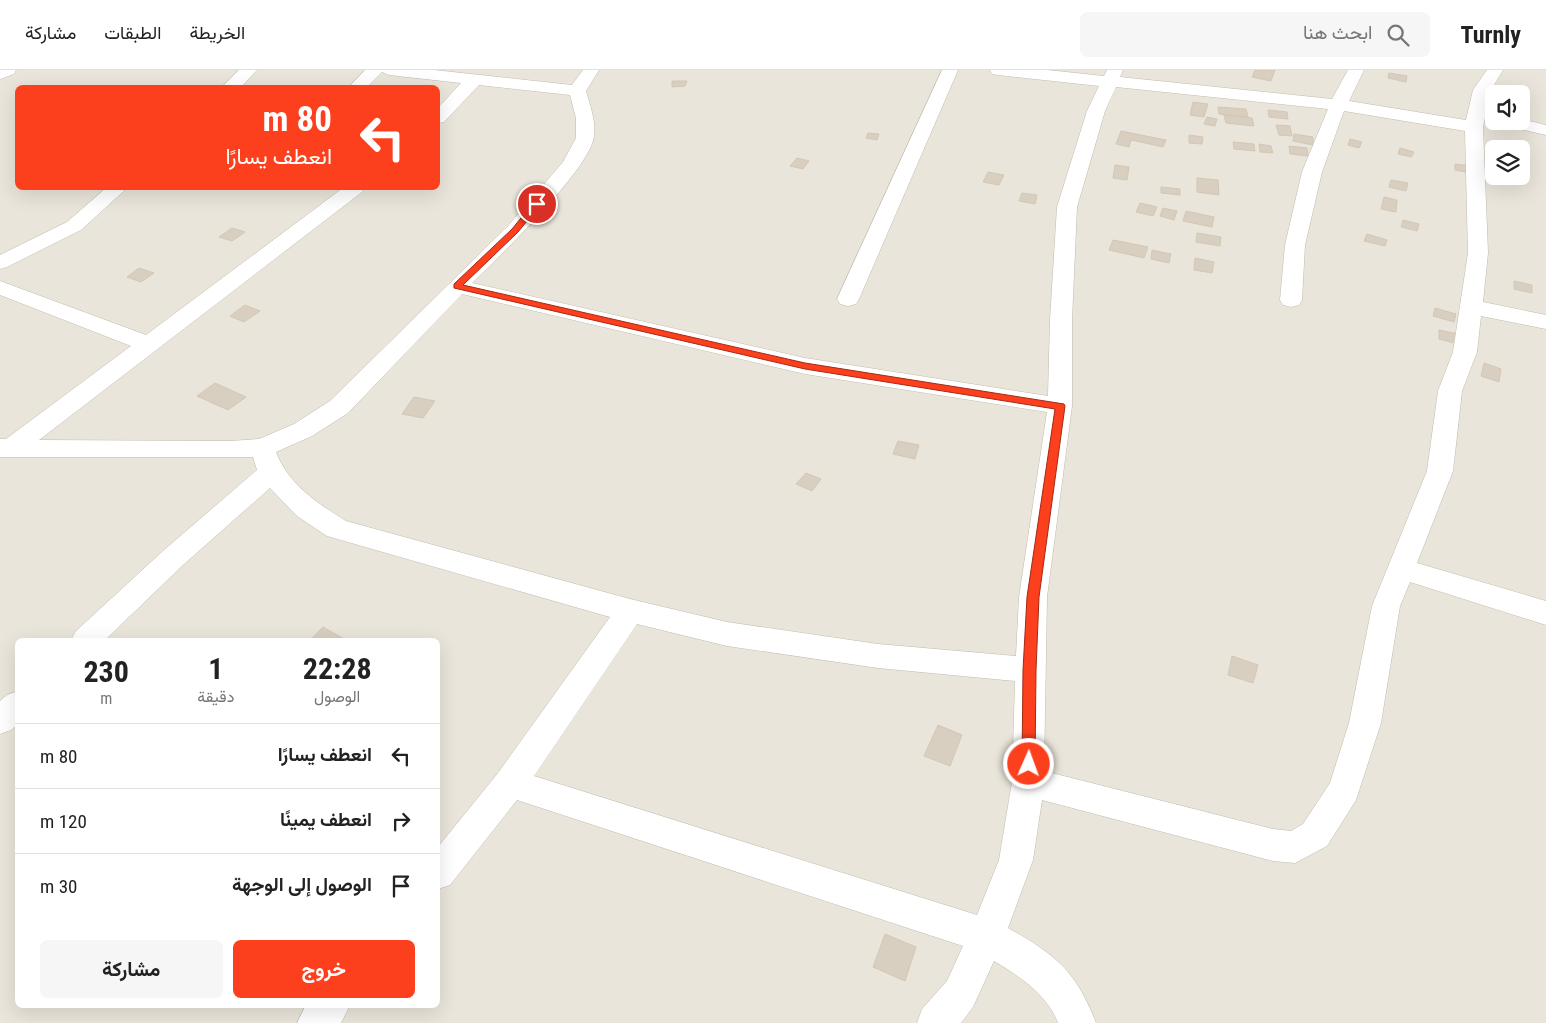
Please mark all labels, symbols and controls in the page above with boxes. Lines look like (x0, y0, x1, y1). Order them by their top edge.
search box (1080, 12, 1430, 57)
text: ابحث هنا (1303, 21, 1372, 44)
icon: search (1384, 21, 1412, 49)
text: Turnly (1460, 21, 1521, 49)
text: مشاركة (25, 22, 76, 43)
text: الطبقات (104, 22, 161, 43)
text: الخريطة (189, 22, 245, 43)
map controls (1485, 85, 1530, 185)
button: sound (1485, 85, 1530, 130)
text: 80 m (263, 99, 332, 140)
icon: left (350, 105, 415, 170)
button: layers (1485, 140, 1530, 185)
text: انعطف يسارًا (225, 144, 332, 169)
pin (516, 183, 558, 225)
icon: arrive (523, 190, 551, 218)
text: 1 (208, 651, 223, 686)
text: 22:28 (303, 651, 372, 686)
text: 230 (83, 654, 129, 689)
text: دقيقة (197, 687, 234, 706)
text: الوصول (314, 687, 360, 706)
text: m (100, 689, 112, 708)
position arrow (1002, 737, 1054, 789)
icon: left (387, 742, 415, 770)
text: انعطف يسارًا (278, 743, 372, 766)
text: 80 m (40, 745, 77, 768)
icon: right (387, 807, 415, 835)
text: انعطف يمينًا (280, 808, 372, 831)
text: 120 m (40, 810, 87, 833)
icon: arrive (387, 872, 415, 900)
text: الوصول إلى الوجهة (232, 873, 372, 896)
text: 30 m (40, 875, 77, 898)
button: مشاركة (40, 940, 223, 998)
button: خروج (233, 940, 415, 998)

